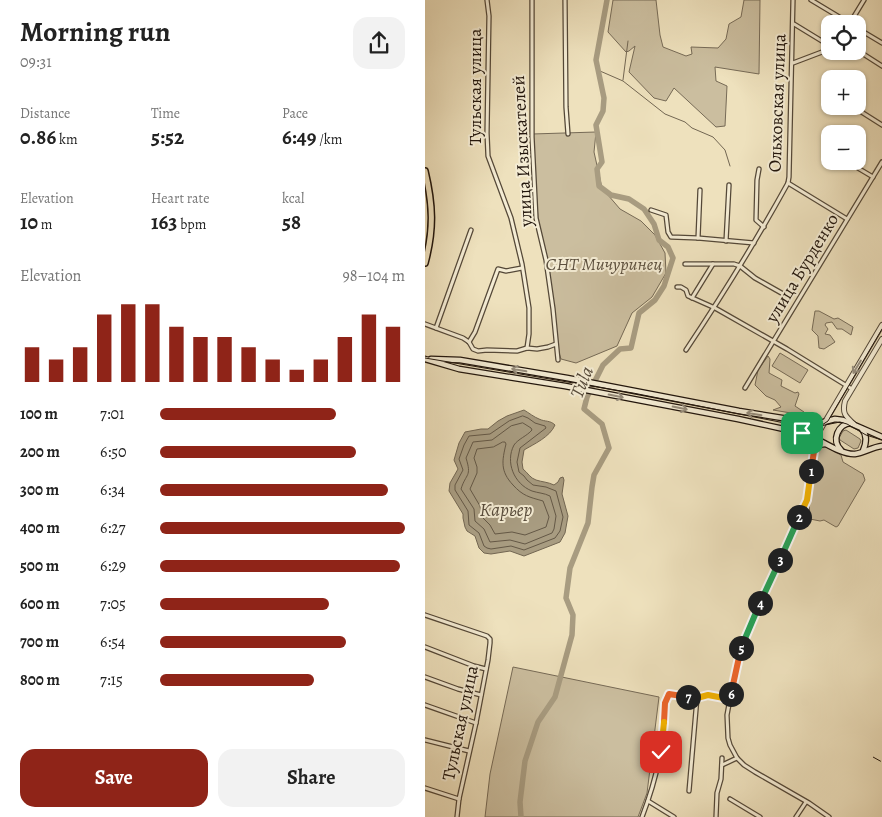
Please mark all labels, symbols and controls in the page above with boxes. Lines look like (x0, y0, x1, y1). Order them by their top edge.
text: Morning run (20, 13, 170, 51)
map controls (821, 15, 866, 170)
button: locate (821, 15, 866, 60)
button: share (353, 17, 405, 69)
street label: Тульская улица (463, 28, 487, 146)
street label: Ольховская улица (763, 33, 791, 173)
text: 09:31 (20, 51, 52, 73)
button: + (821, 70, 866, 115)
street label: улица Изыскателей (506, 75, 538, 228)
text: Distance (20, 104, 70, 123)
text: Time (151, 104, 180, 123)
text: Pace (282, 104, 308, 123)
text: 0.86 (20, 123, 56, 151)
text: 5:52 (151, 123, 184, 151)
text: 6:49 (282, 123, 316, 151)
button: − (821, 125, 866, 170)
text: km (56, 130, 78, 149)
text: /km (316, 130, 342, 149)
text: Elevation (20, 189, 74, 208)
text: Heart rate (151, 189, 209, 208)
text: kcal (282, 189, 304, 208)
text: 10 (20, 208, 38, 236)
text: 163 (151, 208, 177, 236)
text: 58 (282, 208, 301, 236)
street label: улица Бурденко (759, 209, 844, 328)
text: m (38, 215, 53, 234)
text: bpm (177, 215, 206, 234)
park label: СНТ Мичуринец (546, 252, 662, 276)
text: Elevation (20, 265, 81, 287)
text: 98–104 m (343, 265, 405, 287)
one-way arrow (851, 360, 861, 374)
water label: Tula (564, 362, 600, 402)
one-way arrow (511, 364, 527, 374)
one-way arrow (607, 391, 623, 401)
text: 100 m (20, 403, 58, 425)
text: 7:01 (100, 403, 125, 425)
one-way arrow (671, 404, 687, 413)
one-way arrow (747, 408, 763, 418)
pin (781, 412, 823, 454)
icon: arrive (788, 419, 816, 447)
text: 200 m (20, 441, 60, 463)
text: 6:50 (100, 441, 127, 463)
pin: 1 (799, 458, 823, 484)
text: 1 (809, 462, 814, 481)
text: 300 m (20, 479, 59, 501)
text: 6:34 (100, 479, 125, 501)
water label: Карьер (480, 497, 533, 523)
pin: 2 (787, 504, 811, 530)
text: 2 (796, 508, 803, 527)
text: 400 m (20, 517, 60, 539)
text: 6:27 (100, 517, 126, 539)
pin: 3 (767, 548, 793, 572)
text: 3 (777, 551, 784, 570)
text: 500 m (20, 555, 59, 577)
text: 6:29 (100, 555, 126, 577)
pin: 4 (747, 590, 773, 616)
text: 600 m (20, 593, 60, 615)
text: 7:05 (100, 593, 126, 615)
text: 4 (757, 594, 764, 613)
text: 700 m (20, 631, 59, 653)
text: 6:54 (100, 631, 125, 653)
pin: 5 (729, 636, 753, 660)
text: 5 (739, 639, 744, 658)
street label: Тульская улица (436, 663, 484, 783)
text: 800 m (20, 669, 60, 691)
text: 7:15 (100, 669, 123, 691)
pin: 6 (719, 682, 743, 706)
pin: 7 (675, 684, 701, 710)
text: 6 (728, 685, 735, 704)
text: 7 (686, 688, 691, 707)
pin (640, 731, 682, 773)
icon: check (647, 738, 675, 766)
button: Save (20, 749, 208, 807)
button: Share (218, 749, 405, 807)

